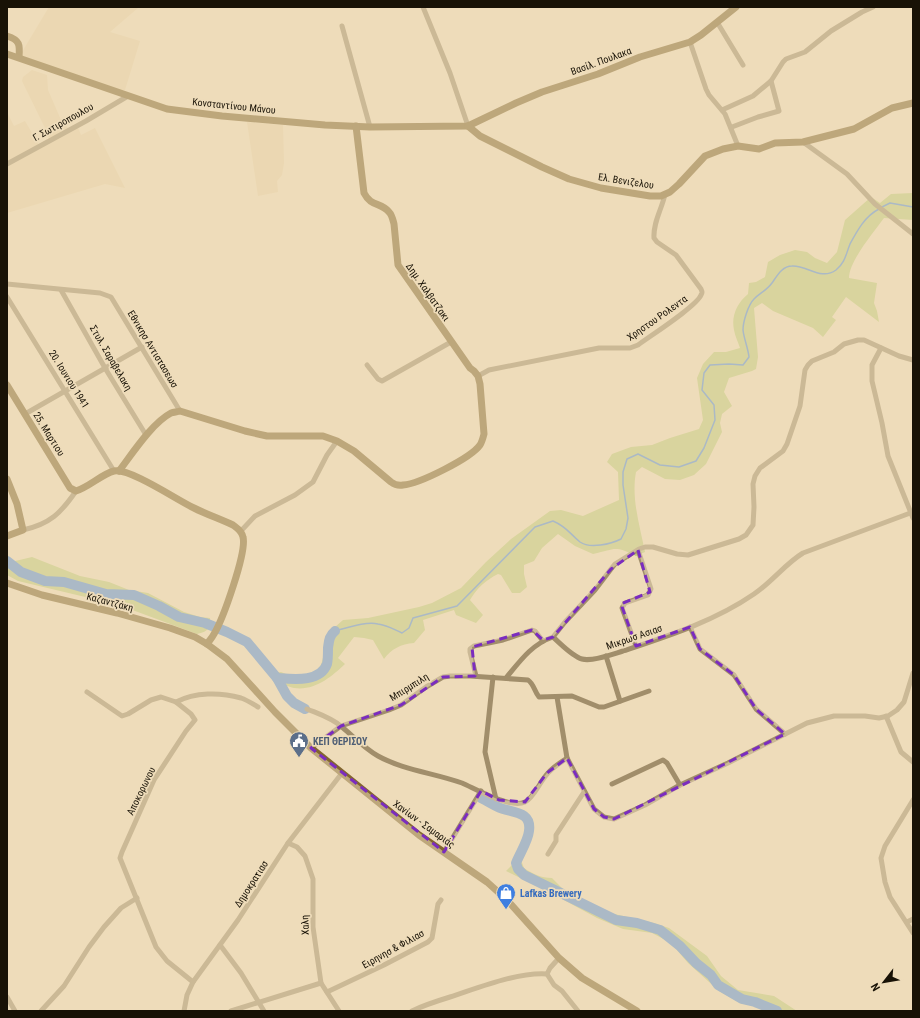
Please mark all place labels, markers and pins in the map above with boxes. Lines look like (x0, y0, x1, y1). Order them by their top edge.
public building icon: ΚΕΠ ΘΕΡΙΣΟΥ (288, 730, 310, 758)
place label: ΚΕΠ ΘΕΡΙΣΟΥ (313, 736, 368, 747)
shop icon: Lafkas Brewery (495, 882, 517, 910)
place label: Lafkas Brewery (520, 888, 582, 899)

